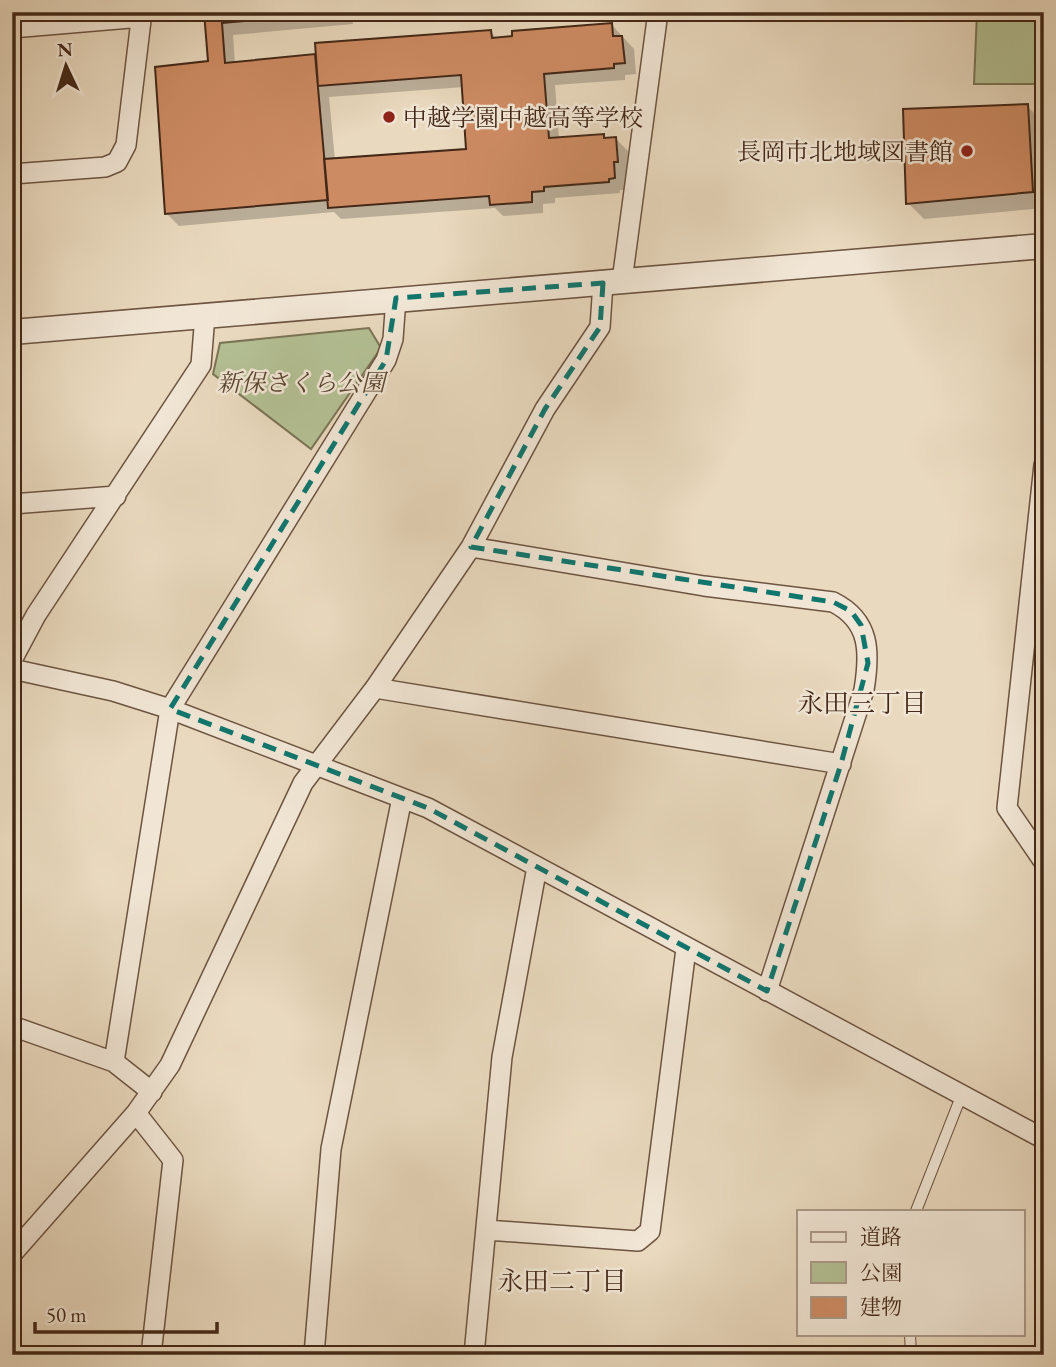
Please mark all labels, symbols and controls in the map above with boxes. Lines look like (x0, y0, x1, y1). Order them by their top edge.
north arrow (32, 32, 102, 102)
text: N (56, 36, 74, 63)
place label: 中越学園中越高等学校 (403, 102, 643, 133)
marker: 中越学園中越高等学校 (381, 109, 397, 125)
place label: 長岡市北地域図書館 (737, 136, 953, 167)
marker: 長岡市北地域図書館 (959, 143, 975, 159)
park label: 新保さくら公園 (217, 367, 389, 398)
district label: 永田三丁目 (797, 686, 927, 720)
legend (797, 1210, 1024, 1336)
text: 道路 (860, 1223, 902, 1250)
text: 公園 (860, 1259, 902, 1286)
district label: 永田二丁目 (497, 1264, 627, 1298)
scale bar (35, 1290, 217, 1334)
text: 建物 (860, 1293, 902, 1320)
text: 50 m (46, 1301, 87, 1328)

